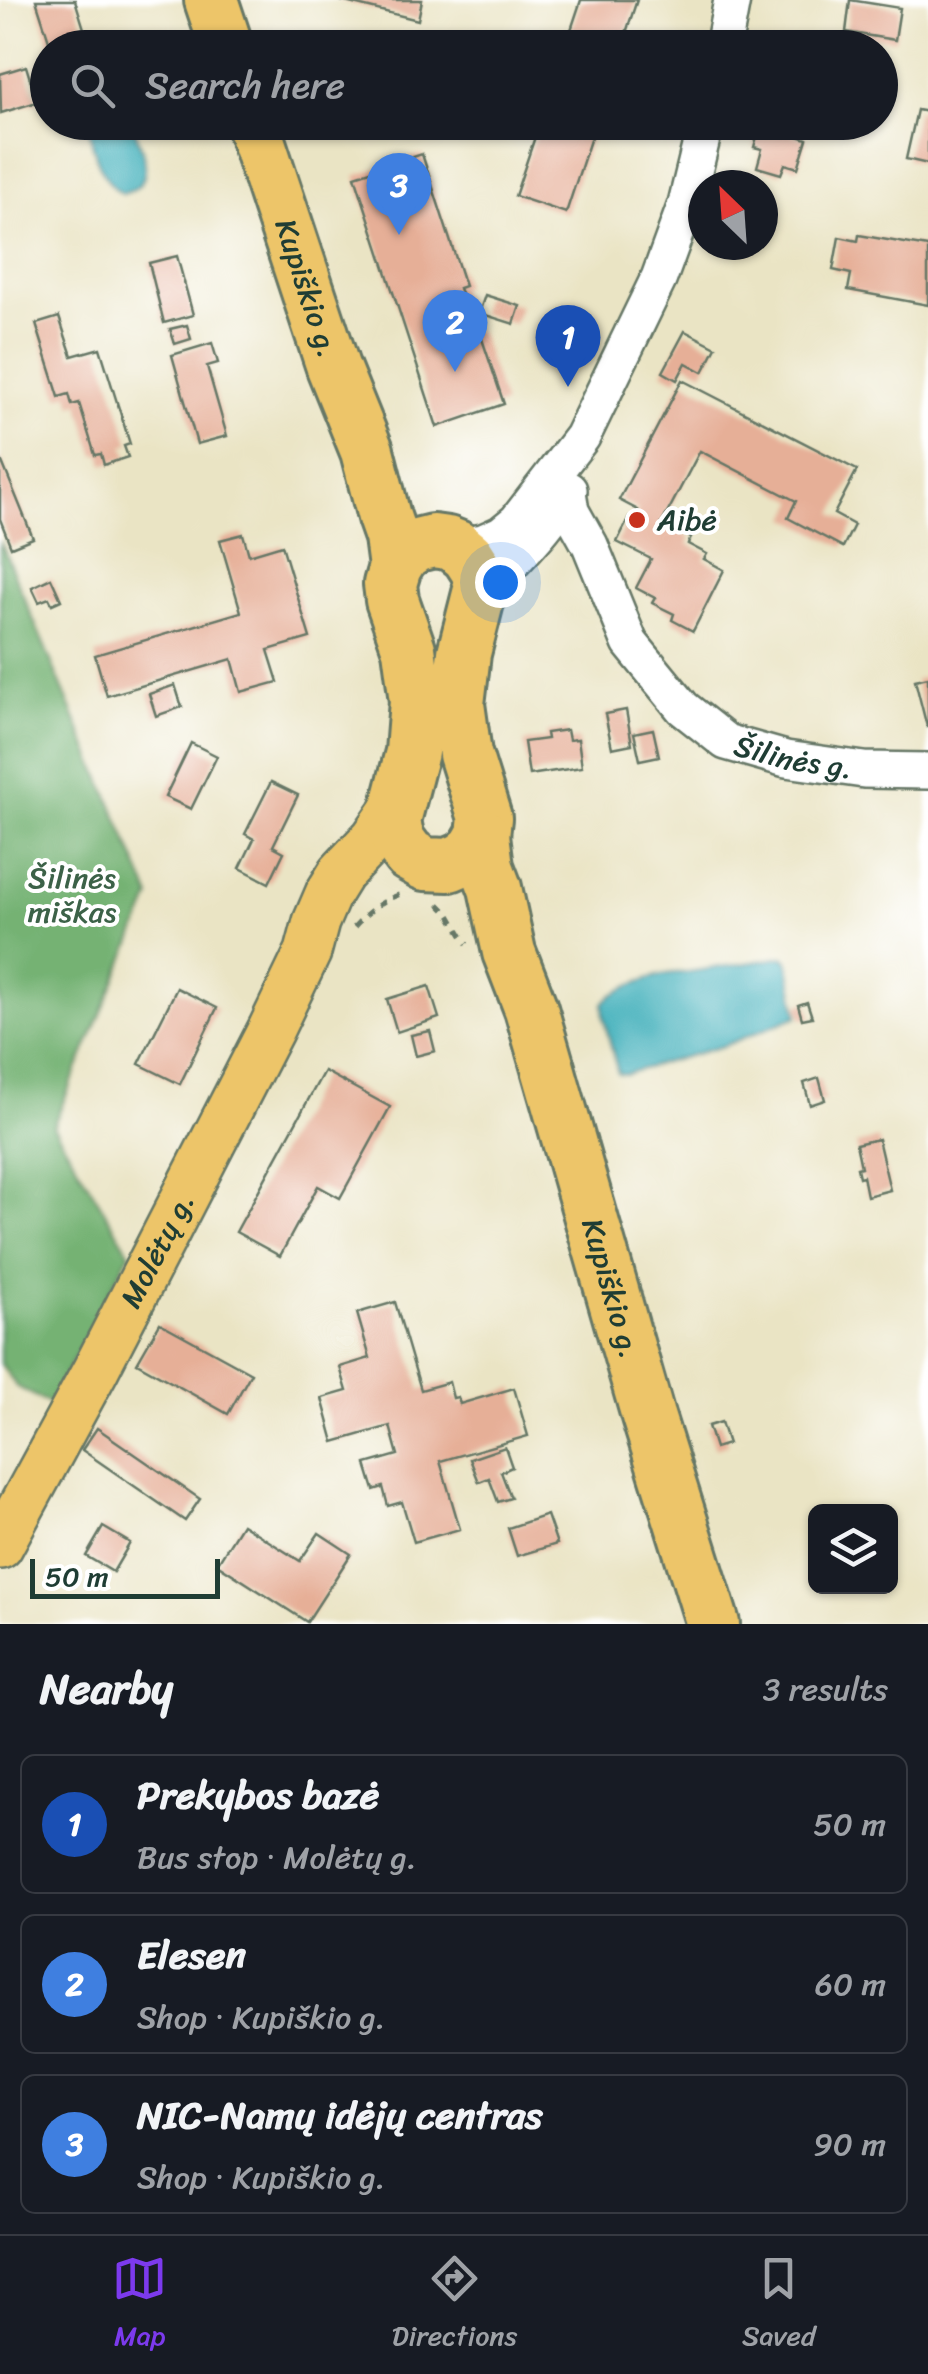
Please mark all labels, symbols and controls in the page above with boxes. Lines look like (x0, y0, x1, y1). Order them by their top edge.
search box (30, 30, 898, 140)
text: Search here (145, 52, 345, 119)
icon: search (65, 58, 120, 113)
pin: 3 (366, 152, 432, 235)
north arrow (688, 170, 778, 260)
street label: Kupiškio g. (259, 211, 355, 365)
pin: 2 (422, 290, 488, 372)
pin: 1 (536, 304, 600, 387)
place label: Aibė (656, 493, 717, 547)
marker: Aibė (626, 509, 648, 531)
your location (475, 557, 526, 608)
street label: Šilinės g. (728, 719, 856, 795)
park label: Šilinės miškas (28, 851, 117, 939)
street label: Molėtų g. (105, 1182, 210, 1318)
street label: Kupiškio g. (565, 1212, 657, 1365)
map controls (808, 1504, 898, 1594)
button: layers (808, 1504, 898, 1594)
text: 50 m (45, 1552, 109, 1601)
scale bar (30, 1554, 220, 1598)
text: Nearby (40, 1652, 173, 1726)
text: 3 results (763, 1661, 888, 1718)
text: Prekybos bazė (137, 1762, 379, 1829)
text: 1 (68, 1796, 81, 1853)
text: 50 m (813, 1796, 886, 1853)
text: Bus stop · Molėtų g. (137, 1829, 417, 1886)
text: Elesen (137, 1922, 246, 1989)
text: 2 (65, 1956, 84, 2013)
text: 60 m (815, 1956, 886, 2013)
text: Shop · Kupiškio g. (137, 1989, 386, 2046)
text: NIC-Namų idėjų centras (137, 2082, 543, 2149)
text: 3 (66, 2116, 83, 2173)
text: 90 m (813, 2116, 886, 2173)
text: Shop · Kupiškio g. (137, 2149, 386, 2206)
tab: Map (112, 2251, 167, 2360)
tab: Directions (392, 2251, 517, 2360)
tab: Saved (742, 2251, 816, 2360)

